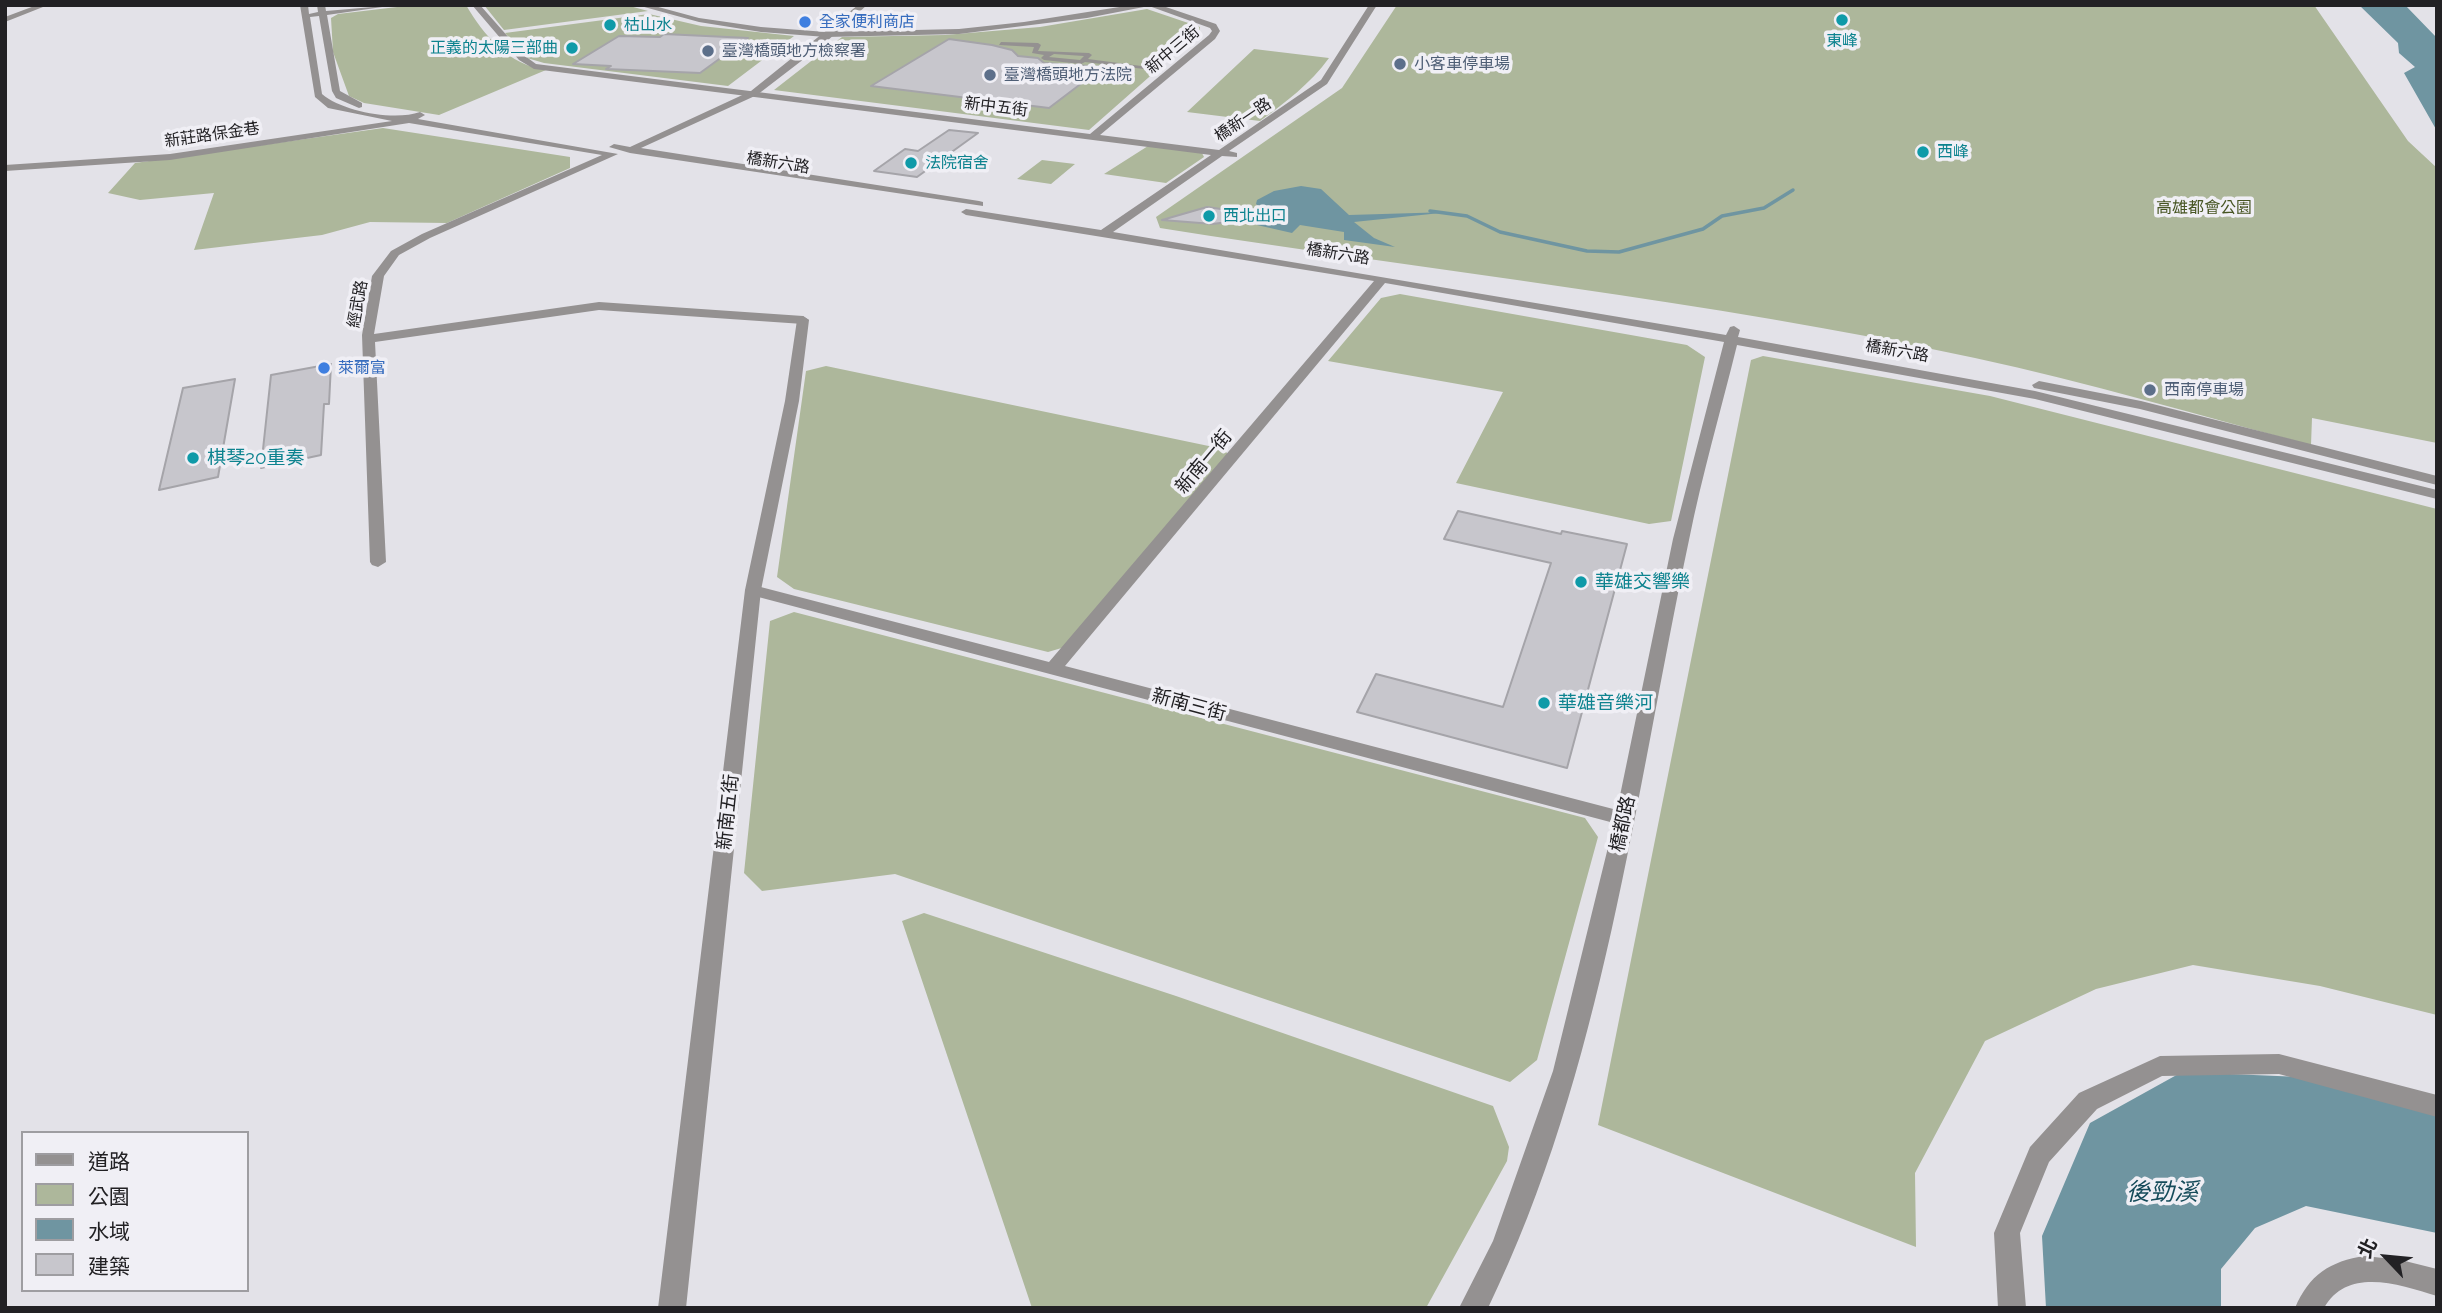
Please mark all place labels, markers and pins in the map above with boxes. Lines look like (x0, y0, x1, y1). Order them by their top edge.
place label: 全家便利商店 (819, 12, 915, 32)
marker: 東峰 (1834, 12, 1850, 28)
marker: 全家便利商店 (797, 14, 813, 30)
place label: 枯山水 (624, 15, 672, 35)
marker: 枯山水 (602, 17, 618, 33)
place label: 東峰 (1826, 31, 1858, 51)
place label: 正義的太陽三部曲 (430, 38, 558, 58)
marker: 正義的太陽三部曲 (564, 40, 580, 56)
place label: 臺灣橋頭地方檢察署 (722, 41, 866, 61)
marker: 臺灣橋頭地方檢察署 (700, 43, 716, 59)
place label: 小客車停車場 (1414, 54, 1510, 74)
marker: 小客車停車場 (1392, 56, 1408, 72)
place label: 臺灣橋頭地方法院 (1004, 65, 1132, 85)
marker: 臺灣橋頭地方法院 (982, 67, 998, 83)
place label: 西峰 (1937, 142, 1969, 162)
marker: 西峰 (1915, 144, 1931, 160)
place label: 法院宿舍 (925, 153, 989, 173)
marker: 法院宿舍 (903, 155, 919, 171)
place label: 西北出口 (1223, 206, 1287, 226)
marker: 西北出口 (1201, 208, 1217, 224)
place label: 萊爾富 (338, 358, 386, 378)
marker: 萊爾富 (316, 360, 332, 376)
place label: 西南停車場 (2164, 380, 2244, 400)
marker: 西南停車場 (2142, 382, 2158, 398)
place label: 棋琴20重奏 (207, 447, 305, 469)
marker: 棋琴20重奏 (185, 450, 201, 466)
place label: 華雄交響樂 (1595, 571, 1690, 593)
marker: 華雄交響樂 (1573, 574, 1589, 590)
place label: 華雄音樂河 (1558, 692, 1653, 714)
marker: 華雄音樂河 (1536, 695, 1552, 711)

